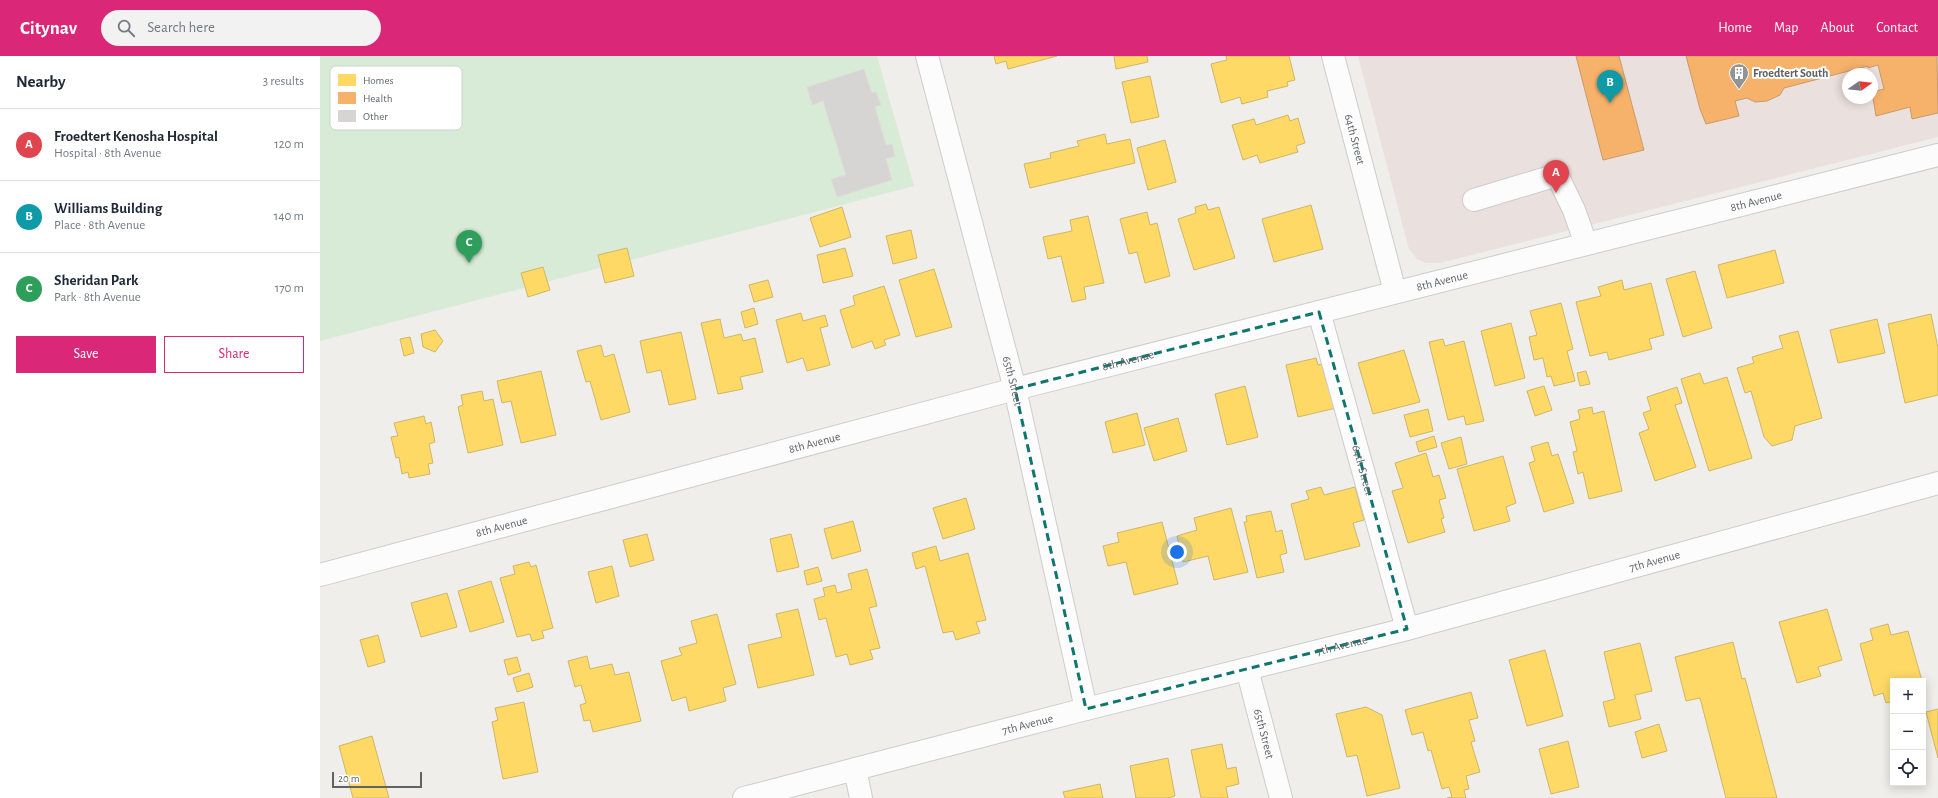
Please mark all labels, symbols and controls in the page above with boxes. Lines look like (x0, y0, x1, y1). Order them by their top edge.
search box (101, 10, 381, 46)
icon: search (115, 17, 137, 39)
text: Citynav (20, 19, 77, 38)
text: Search here (147, 20, 215, 35)
text: Home (1718, 21, 1752, 35)
text: Map (1774, 21, 1798, 35)
text: About (1820, 21, 1854, 35)
text: Contact (1876, 21, 1918, 35)
building icon: Froedtert South (1728, 62, 1750, 90)
legend (330, 66, 462, 130)
place label: Froedtert South (1753, 67, 1828, 79)
north arrow (1842, 68, 1878, 104)
pin: B (1597, 70, 1623, 103)
text: Nearby (16, 73, 66, 90)
text: 3 results (263, 75, 304, 88)
text: Homes (363, 75, 394, 86)
text: Health (363, 93, 392, 104)
text: Other (363, 111, 388, 122)
street label: 64th Street (1342, 113, 1367, 166)
text: Froedtert Kenosha Hospital (54, 129, 218, 144)
text: A (25, 138, 33, 151)
text: 120 m (274, 138, 304, 151)
text: Hospital · 8th Avenue (54, 147, 161, 160)
pin: A (1543, 160, 1569, 193)
street label: 8th Avenue (1729, 189, 1783, 213)
text: Williams Building (54, 201, 162, 216)
text: B (25, 210, 33, 223)
text: 140 m (274, 210, 304, 223)
text: Place · 8th Avenue (54, 219, 145, 232)
pin: C (456, 230, 482, 263)
street label: 8th Avenue (1415, 268, 1469, 293)
text: Sheridan Park (54, 273, 138, 288)
text: C (26, 282, 32, 295)
text: 170 m (275, 282, 304, 295)
text: Park · 8th Avenue (54, 291, 141, 304)
button: Save (16, 336, 156, 373)
button: Share (164, 336, 304, 373)
street label: 8th Avenue (1101, 348, 1155, 373)
street label: 65th Street (1001, 355, 1025, 407)
street label: 8th Avenue (788, 430, 842, 455)
street label: 64th Street (1350, 443, 1376, 497)
street label: 8th Avenue (475, 514, 529, 539)
your location (1167, 542, 1187, 562)
street label: 7th Avenue (1628, 548, 1681, 574)
street label: 7th Avenue (1315, 633, 1369, 657)
map controls (1890, 678, 1926, 786)
button: + (1890, 678, 1926, 714)
street label: 65th Street (1252, 708, 1276, 760)
street label: 7th Avenue (1001, 712, 1054, 737)
button: − (1890, 714, 1926, 750)
button: locate (1890, 750, 1926, 786)
scale bar (332, 770, 422, 789)
text: 20 m (338, 773, 359, 784)

